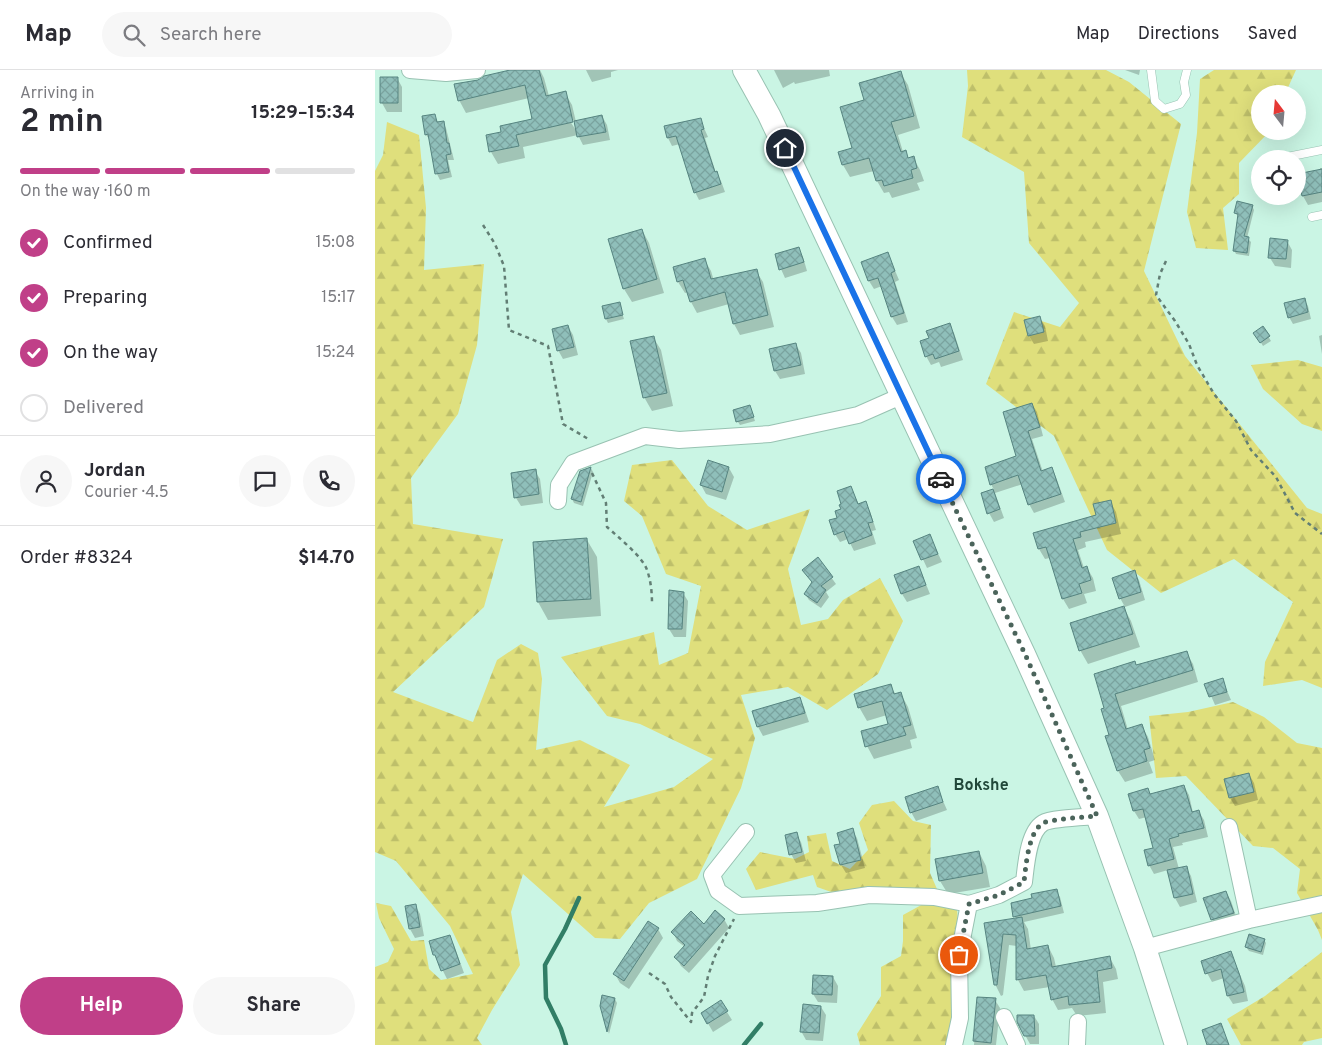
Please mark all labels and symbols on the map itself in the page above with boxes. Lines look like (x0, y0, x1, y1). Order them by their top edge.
north arrow (1251, 85, 1306, 140)
pin (764, 127, 806, 169)
courier (916, 454, 966, 504)
district label: Bokshe (953, 776, 1009, 796)
pin (938, 934, 980, 976)

